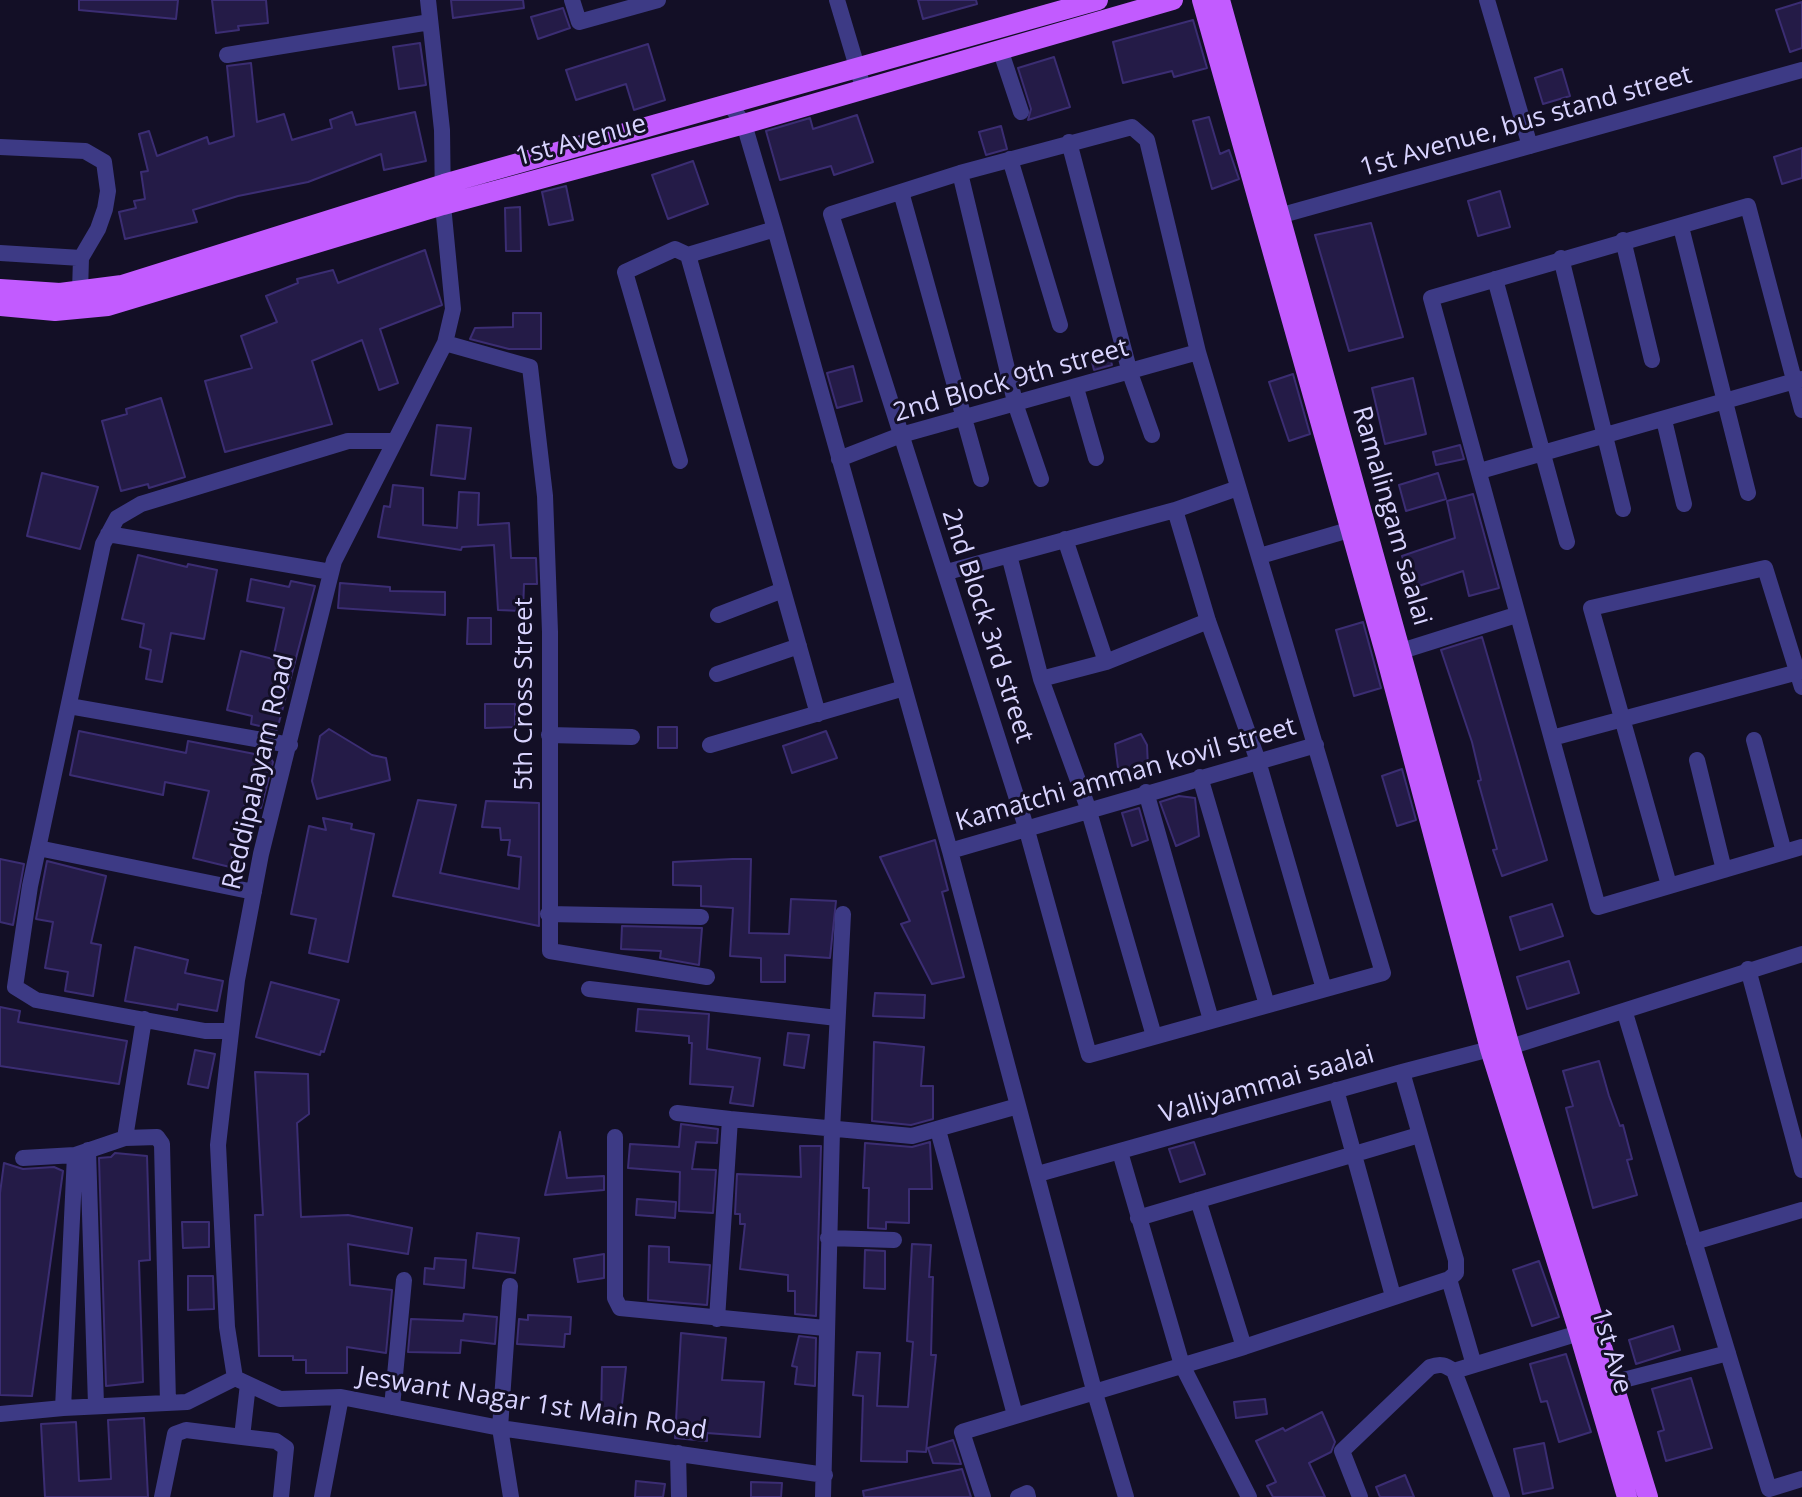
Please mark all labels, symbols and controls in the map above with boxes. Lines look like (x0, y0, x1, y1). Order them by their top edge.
street label: 1st Avenue, bus stand street (1356, 60, 1696, 184)
street label: 1st Avenue (512, 109, 650, 173)
street label: 2nd Block 9th street (890, 333, 1132, 429)
street label: Ramalingam saalai (1345, 403, 1437, 629)
street label: 2nd Block 3rd street (934, 505, 1040, 747)
street label: 5th Cross Street (509, 597, 541, 791)
street label: Reddipalayam Road (217, 651, 301, 893)
street label: Kamatchi amman kovil street (952, 711, 1300, 839)
street label: Valliyammai saalai (1156, 1039, 1378, 1131)
street label: 1st Ave (1584, 1305, 1638, 1397)
street label: Jeswant Nagar 1st Main Road (355, 1361, 709, 1447)

